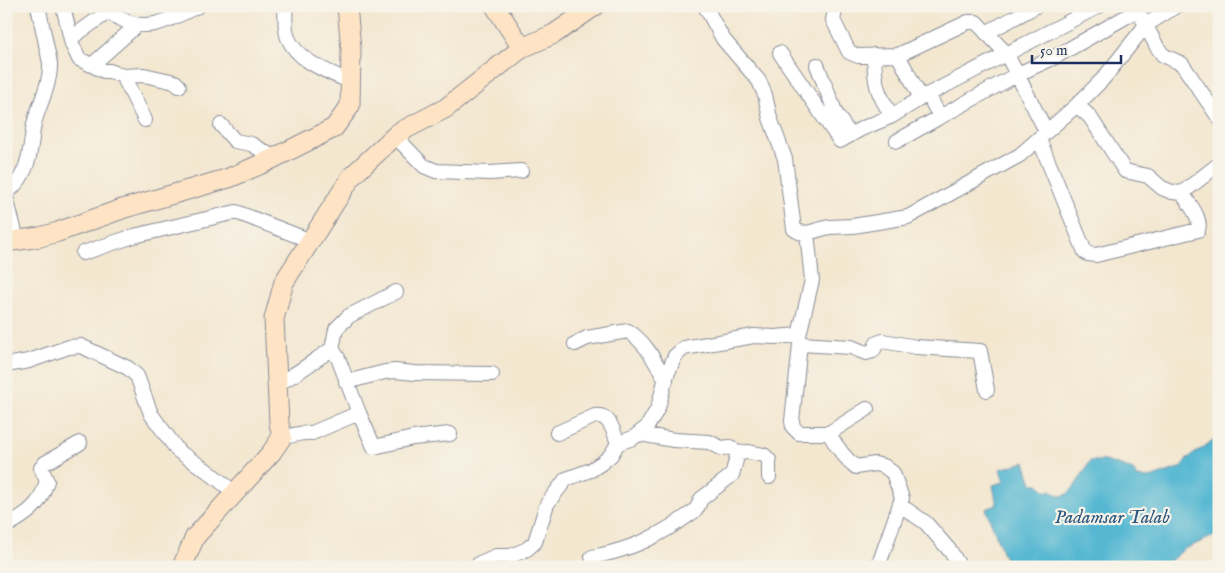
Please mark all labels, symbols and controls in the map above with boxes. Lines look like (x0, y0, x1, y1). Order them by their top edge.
scale bar (1032, 32, 1121, 64)
text: 50 m (1040, 41, 1068, 60)
water label: Padamsar Talab (1054, 506, 1170, 530)

